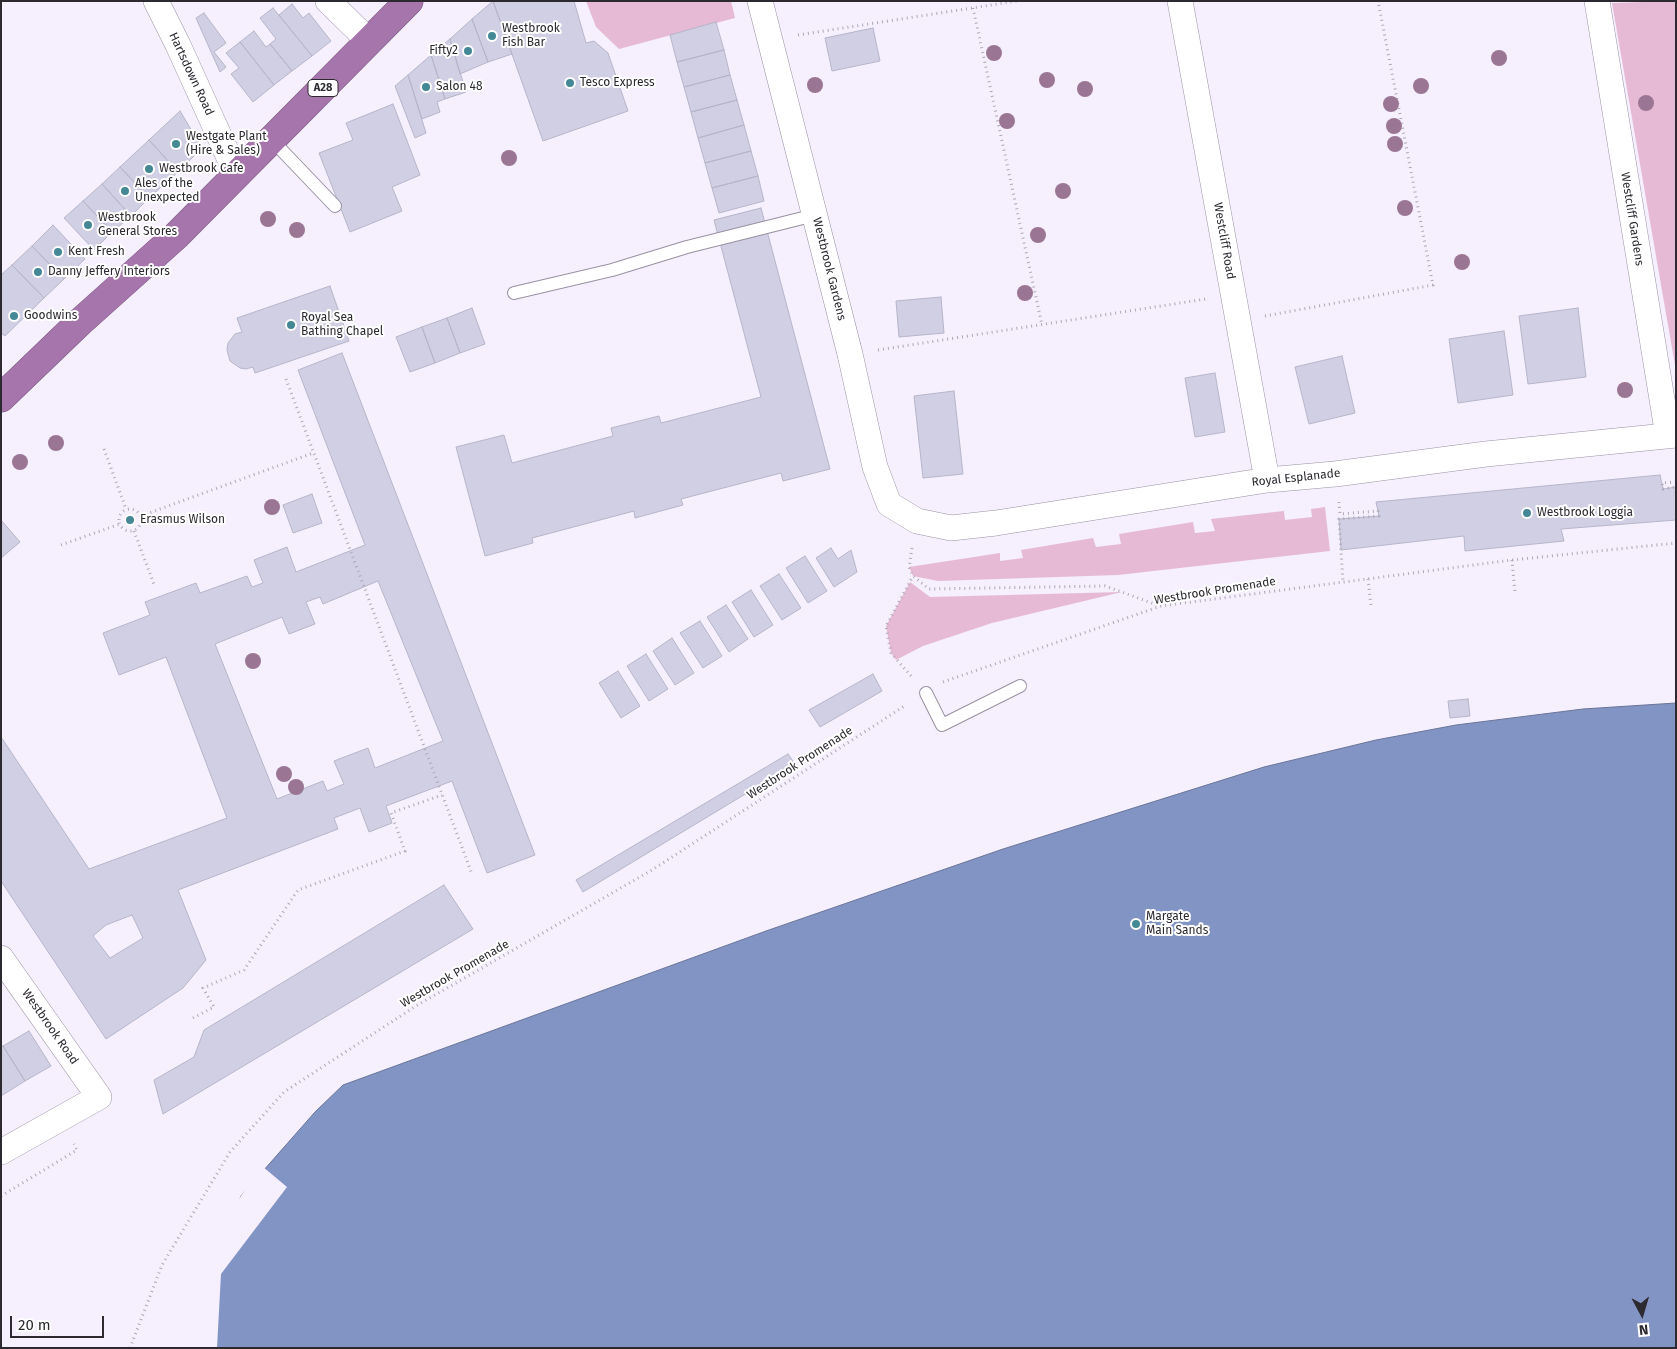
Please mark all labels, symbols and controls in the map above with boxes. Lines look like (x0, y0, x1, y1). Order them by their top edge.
place label: Westbrook Fish Bar (502, 22, 560, 50)
street label: Hartsdown Road (165, 30, 217, 118)
marker: Westbrook Fish Bar (486, 30, 498, 42)
place label: Fifty2 (429, 44, 458, 58)
marker: Fifty2 (462, 45, 474, 57)
place label: Tesco Express (580, 76, 655, 90)
marker: Tesco Express (564, 77, 576, 89)
road number: A28 (308, 80, 338, 96)
place label: Salon 48 (436, 80, 483, 94)
marker: Salon 48 (420, 81, 432, 93)
place label: Westgate Plant (Hire & Sales) (186, 130, 267, 158)
marker: Westgate Plant (Hire & Sales) (170, 138, 182, 150)
place label: Westbrook Cafe (159, 162, 244, 176)
marker: Westbrook Cafe (143, 163, 155, 175)
street label: Westcliff Gardens (1617, 171, 1647, 267)
place label: Ales of the Unexpected (135, 177, 199, 205)
marker: Ales of the Unexpected (119, 185, 131, 197)
street label: Westcliff Road (1210, 202, 1238, 280)
place label: Westbrook General Stores (98, 211, 177, 239)
street label: Westbrook Gardens (809, 216, 849, 322)
marker: Westbrook General Stores (82, 219, 94, 231)
place label: Kent Fresh (68, 245, 125, 259)
marker: Kent Fresh (52, 246, 64, 258)
place label: Danny Jeffery Interiors (48, 265, 170, 279)
marker: Danny Jeffery Interiors (32, 266, 44, 278)
place label: Goodwins (24, 309, 77, 323)
marker: Goodwins (8, 310, 20, 322)
place label: Royal Sea Bathing Chapel (301, 311, 383, 339)
marker: Royal Sea Bathing Chapel (285, 319, 297, 331)
street label: Royal Esplanade (1251, 466, 1341, 490)
place label: Westbrook Loggia (1537, 506, 1633, 520)
marker: Westbrook Loggia (1521, 507, 1533, 519)
place label: Erasmus Wilson (140, 513, 225, 527)
marker: Erasmus Wilson (124, 514, 136, 526)
street label: Westbrook Promenade (1153, 574, 1277, 608)
street label: Westbrook Promenade (744, 723, 856, 803)
place label: Margate Main Sands (1146, 910, 1208, 938)
marker: Margate Main Sands (1130, 918, 1142, 930)
street label: Westbrook Promenade (398, 937, 512, 1011)
street label: Westbrook Road (19, 987, 81, 1067)
north arrow (1617, 1289, 1667, 1339)
scale bar (12, 1306, 106, 1338)
text: 20 m (18, 1316, 51, 1334)
text: N (1638, 1320, 1649, 1338)

